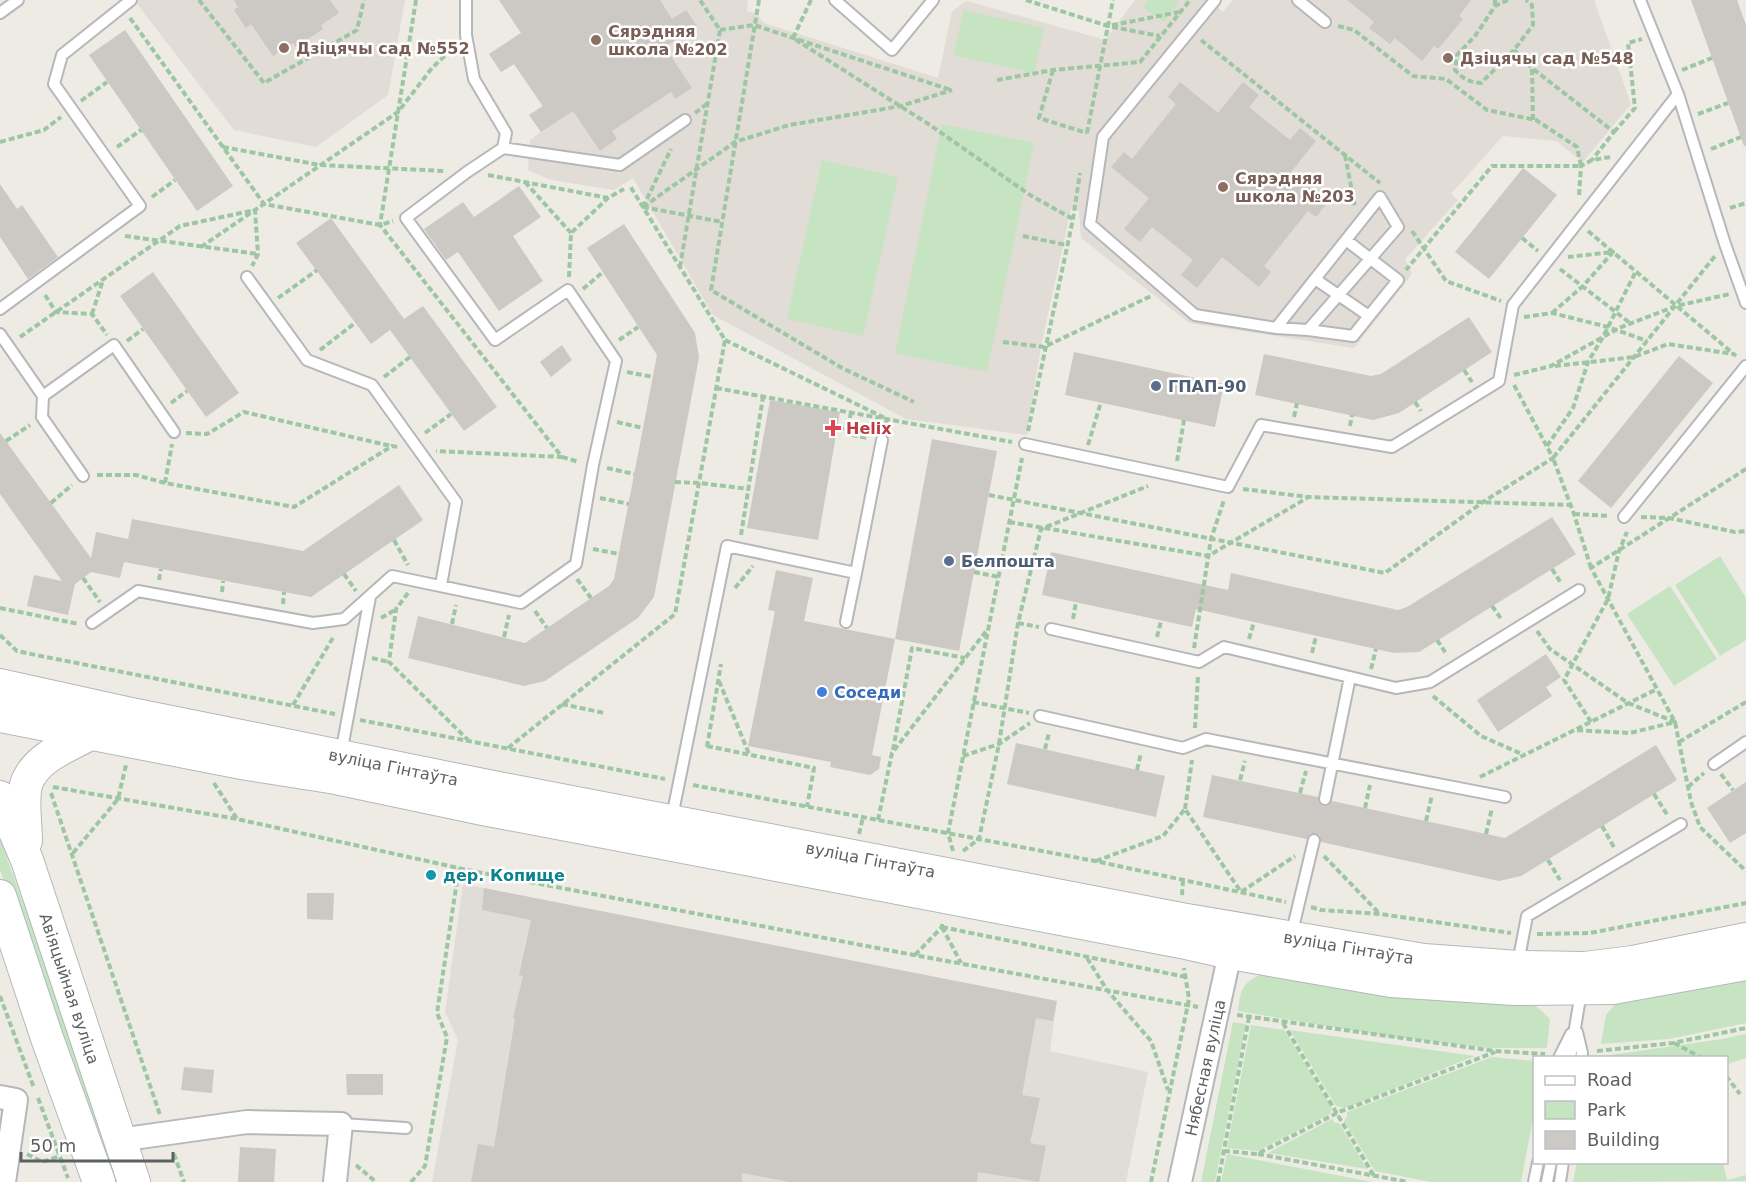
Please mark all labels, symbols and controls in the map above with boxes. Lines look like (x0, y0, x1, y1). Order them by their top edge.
place label: Сярэдняя школа №202 (608, 22, 728, 59)
marker: Сярэдняя школа №202 (589, 33, 603, 47)
place label: Дзіцячы сад №552 (296, 39, 470, 58)
marker: Дзіцячы сад №552 (277, 41, 291, 55)
place label: Дзіцячы сад №548 (1460, 49, 1634, 68)
marker: Дзіцячы сад №548 (1441, 51, 1455, 65)
place label: Сярэдняя школа №203 (1235, 169, 1355, 206)
marker: Сярэдняя школа №203 (1216, 180, 1230, 194)
place label: ГПАП-90 (1168, 377, 1246, 396)
marker: ГПАП-90 (1149, 379, 1163, 393)
marker: Helix (824, 419, 842, 437)
place label: Helix (846, 419, 892, 438)
place label: Белпошта (961, 552, 1055, 571)
marker: Белпошта (942, 554, 956, 568)
place label: Соседи (834, 683, 901, 702)
marker: Соседи (815, 685, 829, 699)
street label: вуліца Гінтаўта (327, 745, 460, 790)
street label: вуліца Гінтаўта (804, 838, 937, 882)
place label: дер. Копище (443, 866, 565, 885)
marker: дер. Копище (424, 868, 438, 882)
street label: Авіяцыйная вуліца (35, 911, 103, 1067)
street label: вуліца Гінтаўта (1282, 927, 1415, 968)
street label: Нябесная вуліца (1181, 998, 1230, 1138)
legend (1533, 1056, 1728, 1164)
text: Road (1587, 1069, 1632, 1090)
text: Park (1587, 1099, 1626, 1120)
scale bar (21, 1125, 172, 1163)
text: Building (1587, 1129, 1660, 1150)
text: 50 m (30, 1135, 76, 1156)

